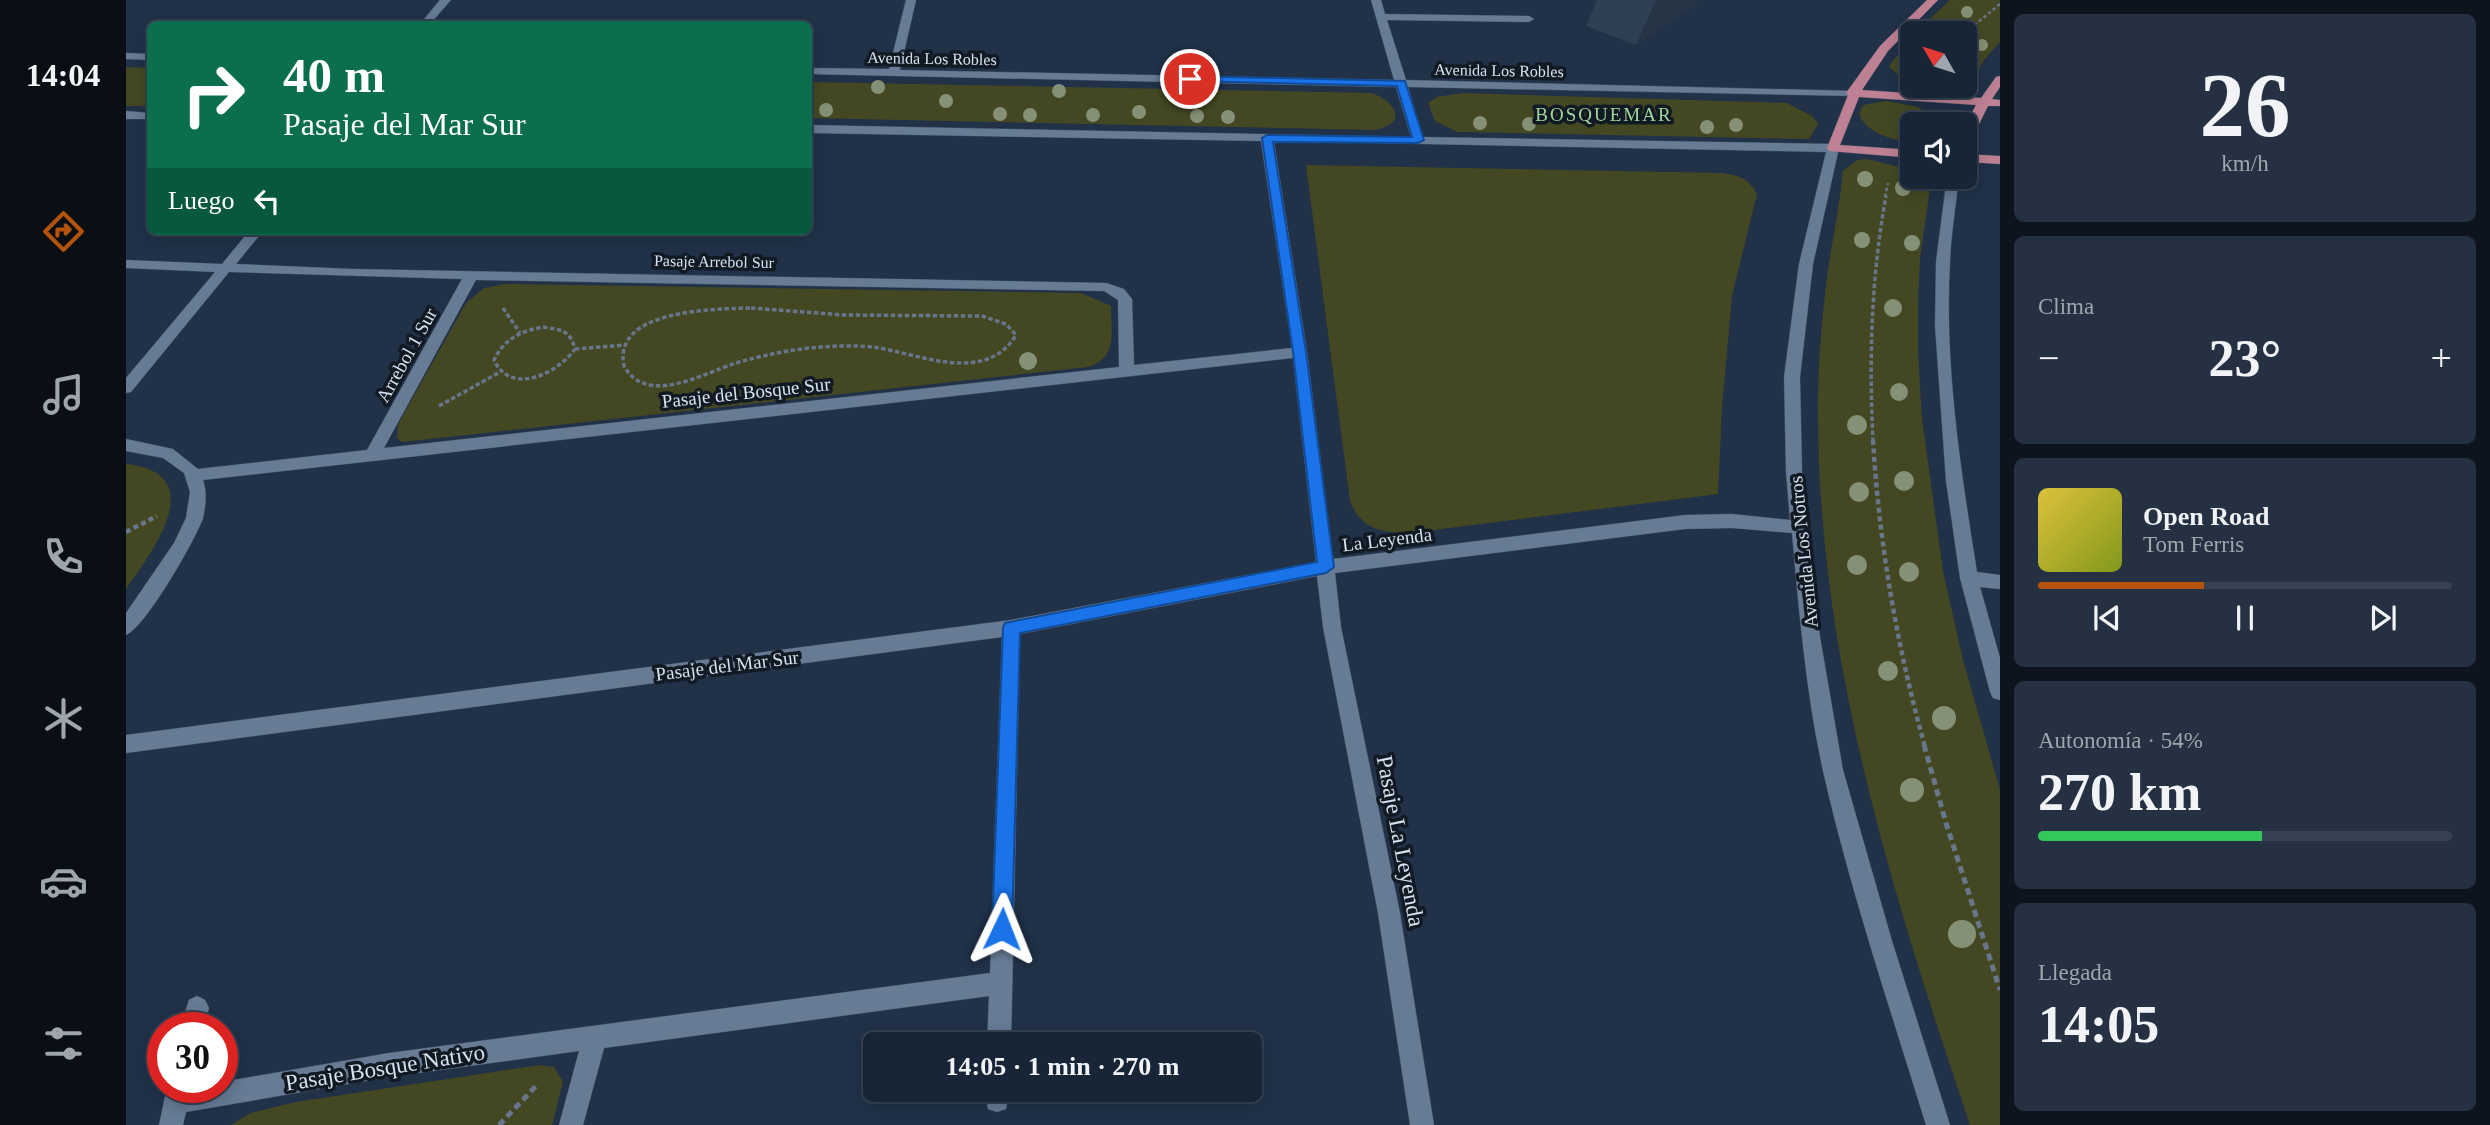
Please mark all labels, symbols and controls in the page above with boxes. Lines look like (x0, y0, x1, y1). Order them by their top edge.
north arrow (1900, 21, 1978, 98)
map controls (1900, 21, 1977, 189)
text: 40 m (283, 48, 385, 103)
icon: right (168, 49, 259, 140)
street label: Avenida Los Robles (867, 49, 997, 68)
pin (1160, 49, 1220, 109)
text: 26 (2200, 55, 2291, 156)
text: 14:04 (26, 57, 100, 93)
icon: arrive (1171, 60, 1209, 98)
street label: Avenida Los Robles (1434, 61, 1564, 80)
district label: BOSQUEMAR (1535, 104, 1673, 125)
text: Pasaje del Mar Sur (283, 106, 526, 142)
button: sound (1900, 112, 1977, 189)
text: km/h (2221, 151, 2269, 176)
icon: left (248, 182, 286, 220)
text: Luego (168, 186, 234, 215)
icon: directions (39, 207, 88, 256)
street label: Pasaje Arrebol Sur (654, 252, 775, 272)
text: Clima (2038, 294, 2094, 319)
street label: Arrebol 1 Sur (372, 304, 441, 406)
text: 23° (2209, 330, 2281, 387)
text: − (2038, 337, 2059, 379)
text: + (2431, 337, 2452, 379)
icon: music (39, 370, 88, 419)
street label: Pasaje del Bosque Sur (661, 373, 832, 412)
street label: Avenida Los Notros (1785, 475, 1822, 629)
text: Open Road (2143, 502, 2269, 531)
street label: La Leyenda (1341, 524, 1434, 555)
icon: phone (39, 532, 88, 581)
text: Tom Ferris (2143, 532, 2244, 557)
icon: previous (2088, 599, 2126, 637)
icon: pause (2226, 599, 2264, 637)
icon: next (2364, 599, 2402, 637)
street label: Pasaje del Mar Sur (654, 646, 800, 685)
icon: climate (39, 694, 88, 743)
text: Autonomía · 54% (2038, 728, 2203, 753)
street label: Pasaje La Leyenda (1372, 753, 1429, 929)
text: 270 km (2038, 764, 2201, 821)
icon: car (39, 857, 88, 906)
position arrow (965, 892, 1039, 966)
text: Llegada (2038, 960, 2112, 985)
text: 14:05 (2038, 996, 2159, 1053)
speed limit sign: 30 (147, 1012, 238, 1103)
icon: filters (39, 1019, 88, 1068)
street label: Pasaje Bosque Nativo (283, 1039, 487, 1096)
text: 14:05 · 1 min · 270 m (946, 1052, 1180, 1081)

